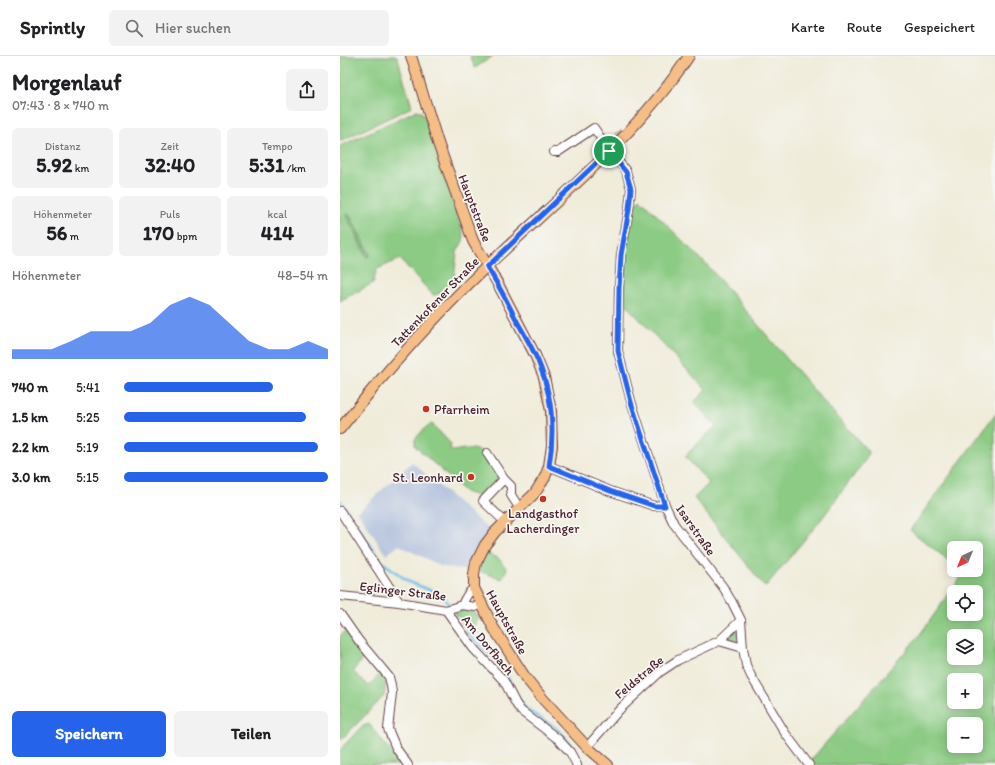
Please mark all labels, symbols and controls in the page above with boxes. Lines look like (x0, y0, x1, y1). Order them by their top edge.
search box (109, 10, 389, 46)
text: Sprintly (20, 16, 85, 39)
icon: search (123, 17, 145, 39)
text: Hier suchen (155, 19, 231, 37)
text: Karte (791, 19, 825, 36)
text: Route (847, 19, 882, 36)
text: Gespeichert (904, 19, 975, 36)
text: Morgenlauf (12, 69, 122, 96)
button: share (286, 69, 328, 111)
text: 07:43 · 8 × 740 m (12, 98, 109, 113)
pin (592, 134, 626, 168)
text: Distanz (45, 140, 81, 153)
text: Zeit (161, 140, 179, 153)
text: Tempo (262, 140, 293, 153)
icon: arrive (598, 140, 620, 162)
text: 5.92 (36, 153, 72, 177)
text: 32:40 (145, 153, 195, 177)
text: 5:31 (249, 153, 284, 177)
text: km (72, 162, 89, 175)
text: /km (284, 162, 306, 175)
street label: Hauptstraße (455, 172, 495, 244)
text: Höhenmeter (33, 208, 92, 221)
text: Puls (160, 208, 180, 221)
text: kcal (268, 208, 287, 221)
text: 56 (46, 221, 67, 245)
text: 170 (143, 221, 174, 245)
text: 414 (261, 221, 294, 245)
text: m (67, 230, 79, 243)
text: bpm (174, 230, 197, 243)
street label: Tattenkofener Straße (388, 254, 482, 350)
text: Höhenmeter (12, 268, 81, 283)
text: 48–54 m (277, 268, 328, 283)
text: 740 m (12, 380, 48, 395)
text: 5:41 (76, 380, 100, 395)
place label: Pfarrheim (434, 402, 490, 417)
marker: Pfarrheim (421, 404, 431, 414)
text: 1.5 km (12, 410, 48, 425)
text: 5:25 (76, 410, 100, 425)
text: 2.2 km (12, 440, 49, 455)
text: 5:19 (76, 440, 99, 455)
text: 3.0 km (12, 470, 50, 485)
text: 5:15 (76, 470, 99, 485)
place label: St. Leonhard (393, 470, 463, 485)
marker: St. Leonhard (466, 472, 476, 482)
marker: Landgasthof Lacherdinger (538, 494, 548, 504)
street label: Isarstraße (673, 502, 719, 558)
place label: Landgasthof Lacherdinger (507, 506, 580, 536)
north arrow (947, 541, 983, 577)
map controls (947, 541, 983, 753)
street label: Eglinger Straße (359, 578, 447, 604)
button: locate (947, 585, 983, 621)
street label: Hauptstraße (483, 587, 531, 657)
street label: Am Dorfbach (459, 612, 517, 678)
button: layers (947, 629, 983, 665)
street label: Feldstraße (611, 652, 667, 702)
button: + (947, 673, 983, 709)
button: Speichern (12, 711, 166, 757)
button: Teilen (174, 711, 328, 757)
button: − (947, 717, 983, 753)

